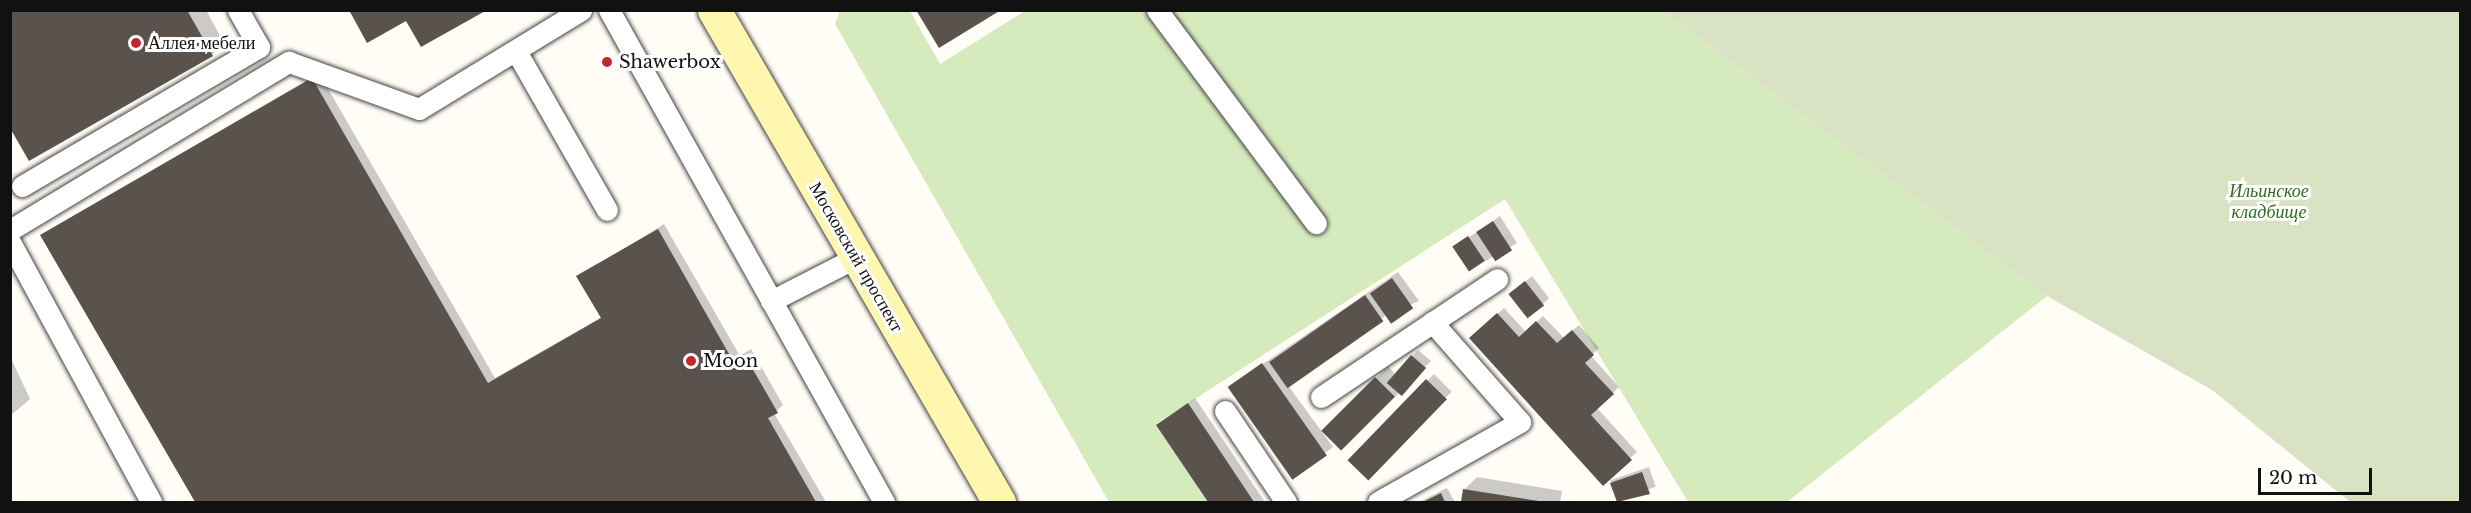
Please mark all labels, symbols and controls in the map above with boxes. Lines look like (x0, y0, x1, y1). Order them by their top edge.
place label: Аллея мебели (148, 32, 255, 54)
marker: Аллея мебели (129, 36, 143, 50)
place label: Shawerbox (619, 51, 721, 73)
marker: Shawerbox (600, 55, 614, 69)
street label: Московский проспект (804, 178, 908, 336)
park label: Ильинское кладбище (2229, 181, 2309, 224)
place label: Moon (703, 350, 758, 372)
marker: Moon (684, 354, 698, 368)
scale bar (2261, 456, 2375, 494)
text: 20 m (2269, 467, 2317, 489)

